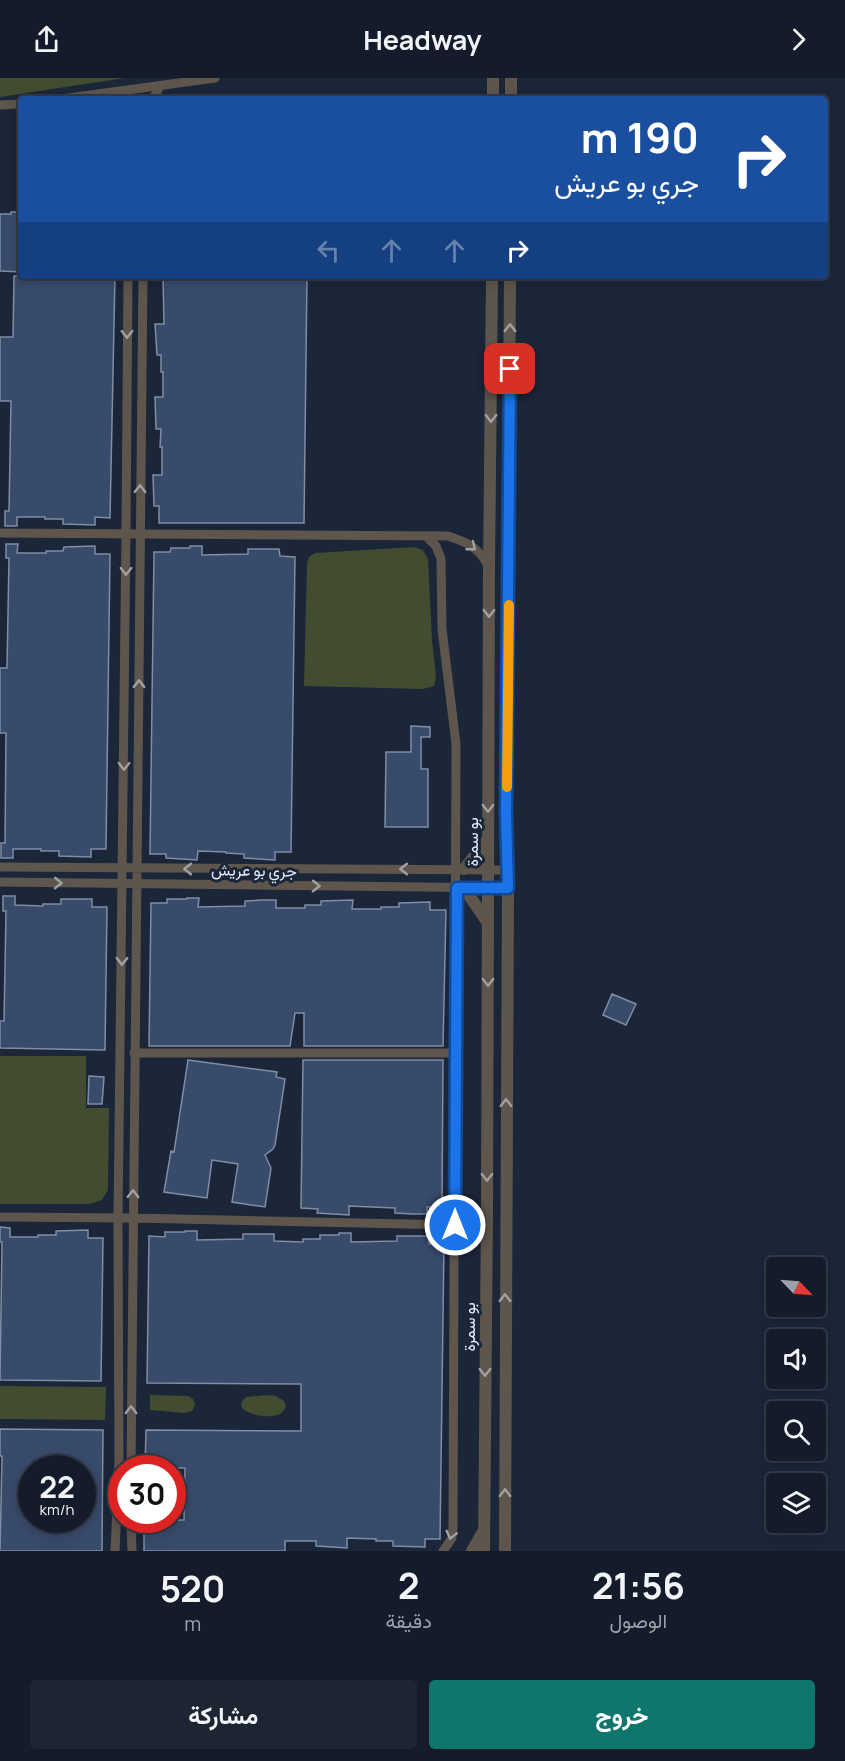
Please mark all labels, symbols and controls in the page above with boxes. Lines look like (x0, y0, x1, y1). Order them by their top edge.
text: Headway (363, 21, 482, 58)
icon: share (30, 23, 63, 56)
icon: forward (782, 23, 815, 56)
text: 190 m (581, 108, 699, 166)
icon: right (720, 120, 798, 198)
text: جري بو عريش (554, 163, 699, 200)
icon: left (312, 234, 345, 267)
icon: ahead (375, 234, 408, 267)
icon: ahead (438, 234, 471, 267)
icon: right (501, 234, 534, 267)
one-way arrow (504, 324, 516, 333)
one-way arrow (121, 330, 133, 339)
pin (484, 343, 535, 394)
icon: arrive (493, 352, 526, 385)
one-way arrow (485, 414, 497, 423)
one-way arrow (134, 485, 146, 494)
one-way arrow (466, 540, 477, 551)
one-way arrow (120, 567, 132, 576)
one-way arrow (483, 609, 495, 618)
one-way arrow (133, 680, 145, 689)
one-way arrow (118, 762, 130, 771)
one-way arrow (482, 804, 494, 813)
street label: بو سمرة (461, 817, 483, 867)
street label: جري بو عريش (211, 858, 297, 885)
one-way arrow (184, 863, 193, 875)
one-way arrow (400, 863, 409, 875)
one-way arrow (54, 877, 63, 889)
one-way arrow (312, 880, 321, 892)
one-way arrow (116, 957, 128, 966)
one-way arrow (482, 977, 494, 986)
one-way arrow (500, 1098, 512, 1107)
one-way arrow (481, 1172, 493, 1181)
one-way arrow (127, 1190, 139, 1199)
position arrow (423, 1193, 487, 1257)
north arrow (766, 1257, 826, 1317)
map controls (766, 1257, 826, 1533)
one-way arrow (499, 1293, 511, 1302)
street label: بو سمرة (458, 1302, 480, 1352)
button: sound (766, 1329, 826, 1389)
one-way arrow (479, 1367, 491, 1376)
button: search (766, 1401, 826, 1461)
one-way arrow (125, 1406, 137, 1415)
speed limit sign: 30 (108, 1455, 186, 1533)
text: 22 (39, 1466, 75, 1507)
button: layers (766, 1473, 826, 1533)
one-way arrow (499, 1488, 511, 1497)
text: km/h (40, 1499, 74, 1520)
one-way arrow (445, 1530, 458, 1540)
text: 2 (398, 1561, 419, 1610)
text: 21:56 (592, 1561, 685, 1610)
text: 520 (160, 1564, 225, 1613)
text: دقيقة (386, 1607, 432, 1634)
text: الوصول (610, 1607, 667, 1634)
text: m (184, 1610, 201, 1637)
button: مشاركة (30, 1680, 417, 1749)
button: خروج (429, 1680, 815, 1749)

